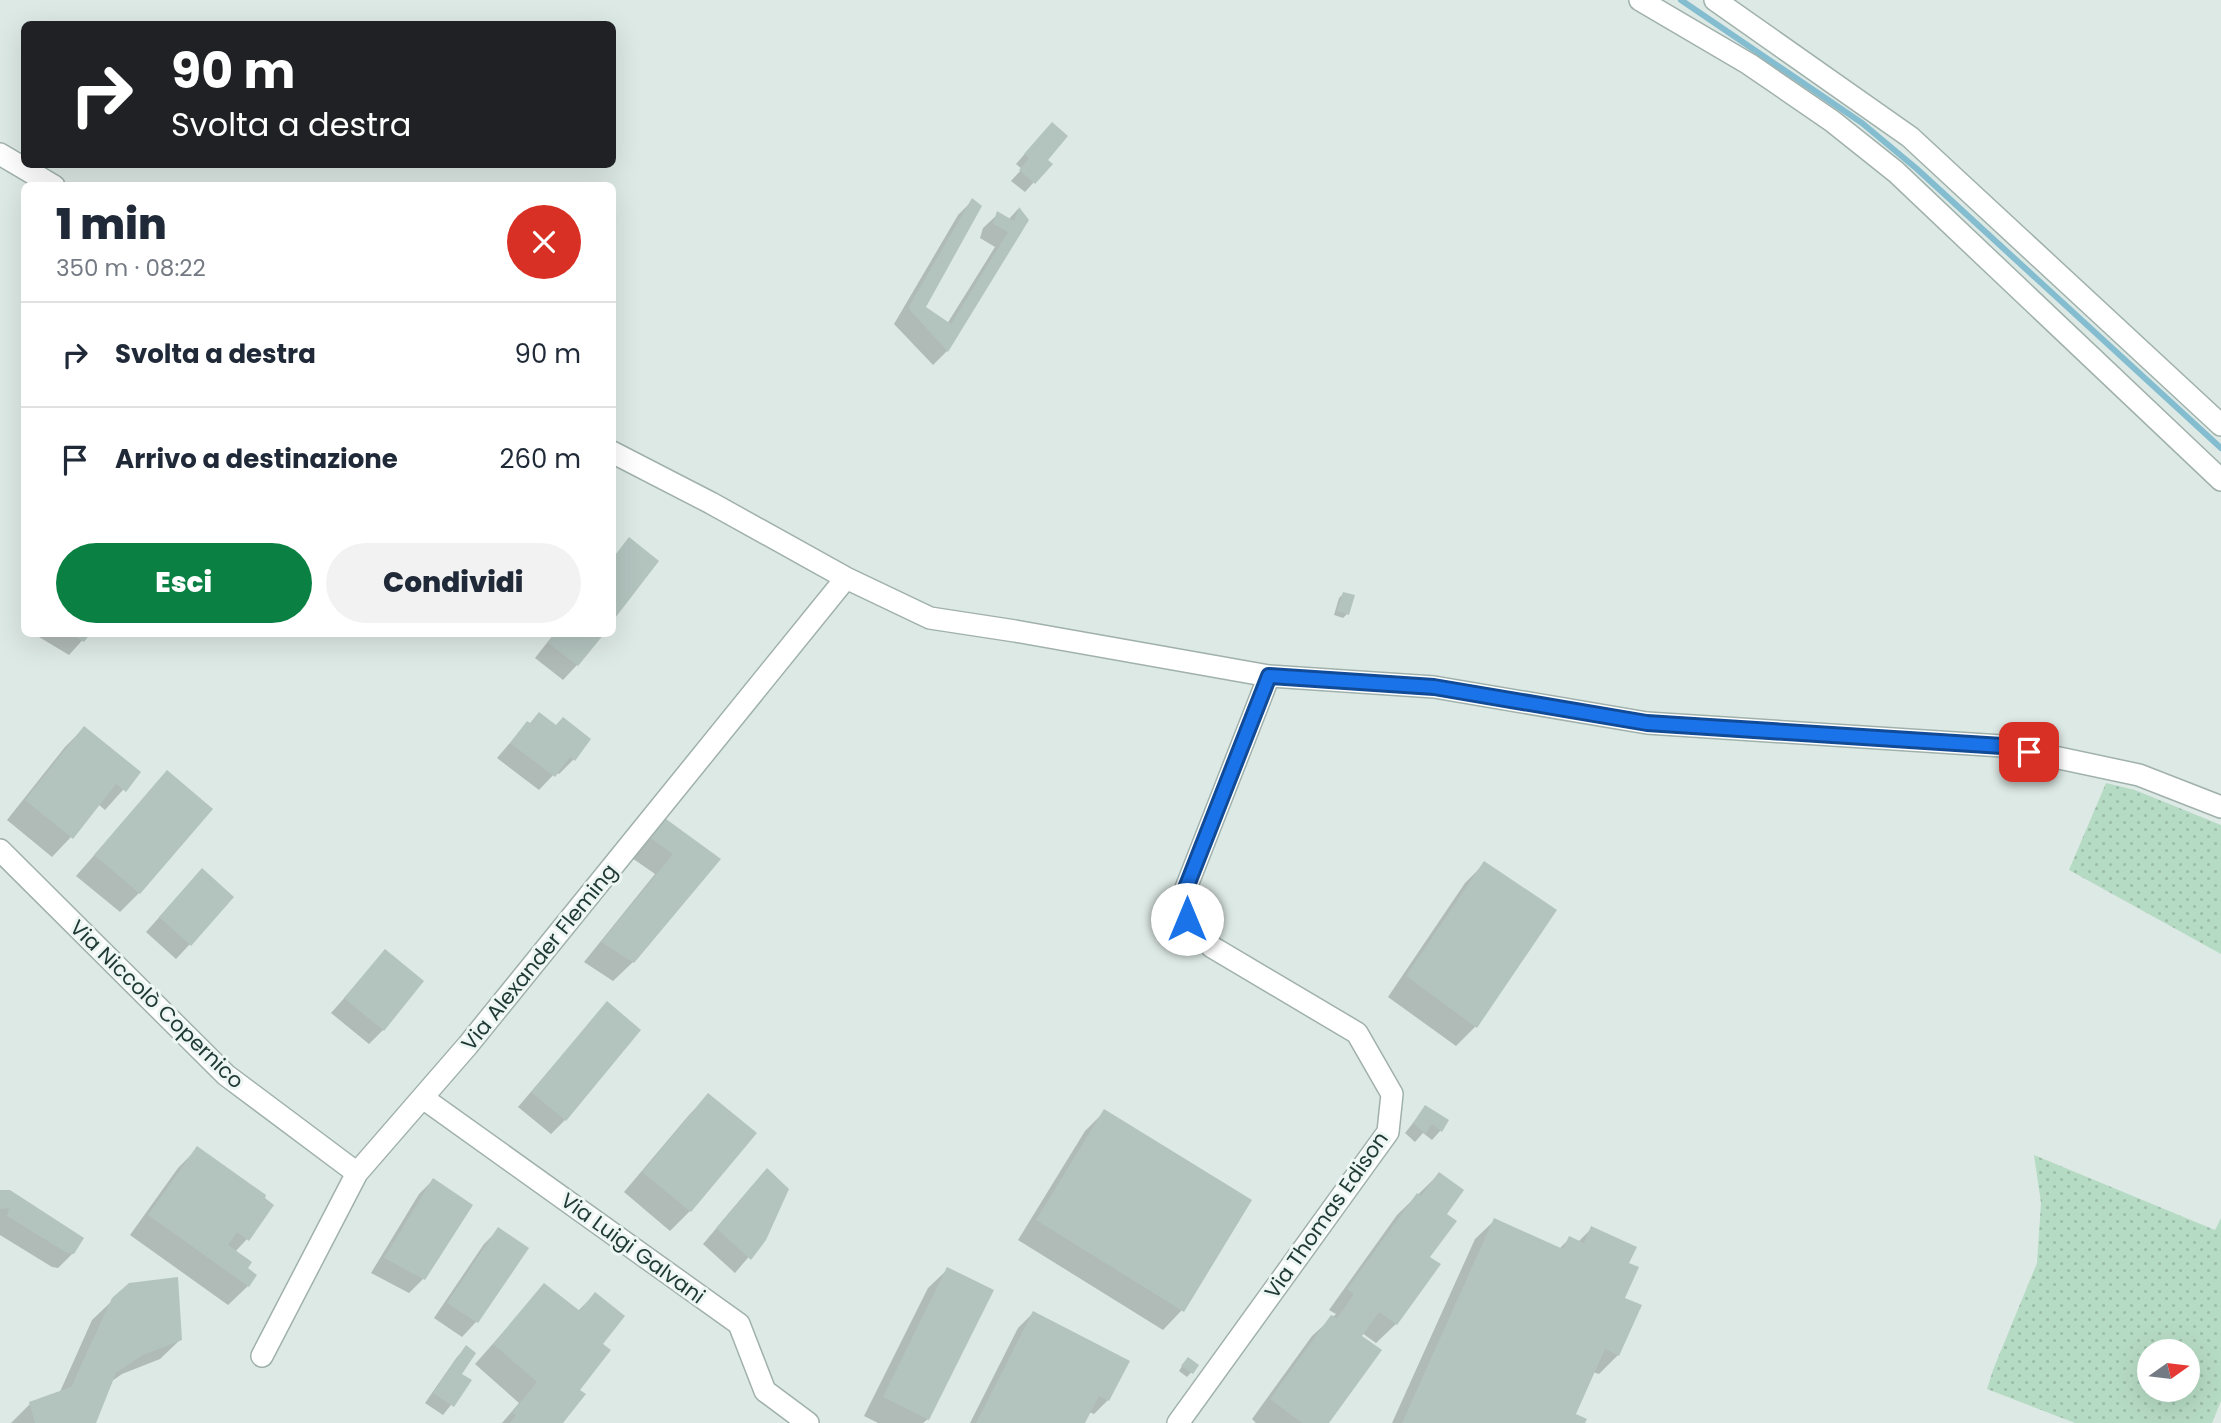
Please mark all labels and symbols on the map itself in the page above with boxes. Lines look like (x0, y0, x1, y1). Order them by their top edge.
pin (1999, 722, 2059, 782)
street label: Via Alexander Fleming (454, 857, 624, 1057)
position arrow (1150, 882, 1224, 956)
street label: Via Niccolò Copernico (64, 913, 250, 1095)
street label: Via Thomas Edison (1257, 1126, 1395, 1304)
street label: Via Luigi Galvani (555, 1186, 711, 1310)
north arrow (2137, 1339, 2200, 1402)

